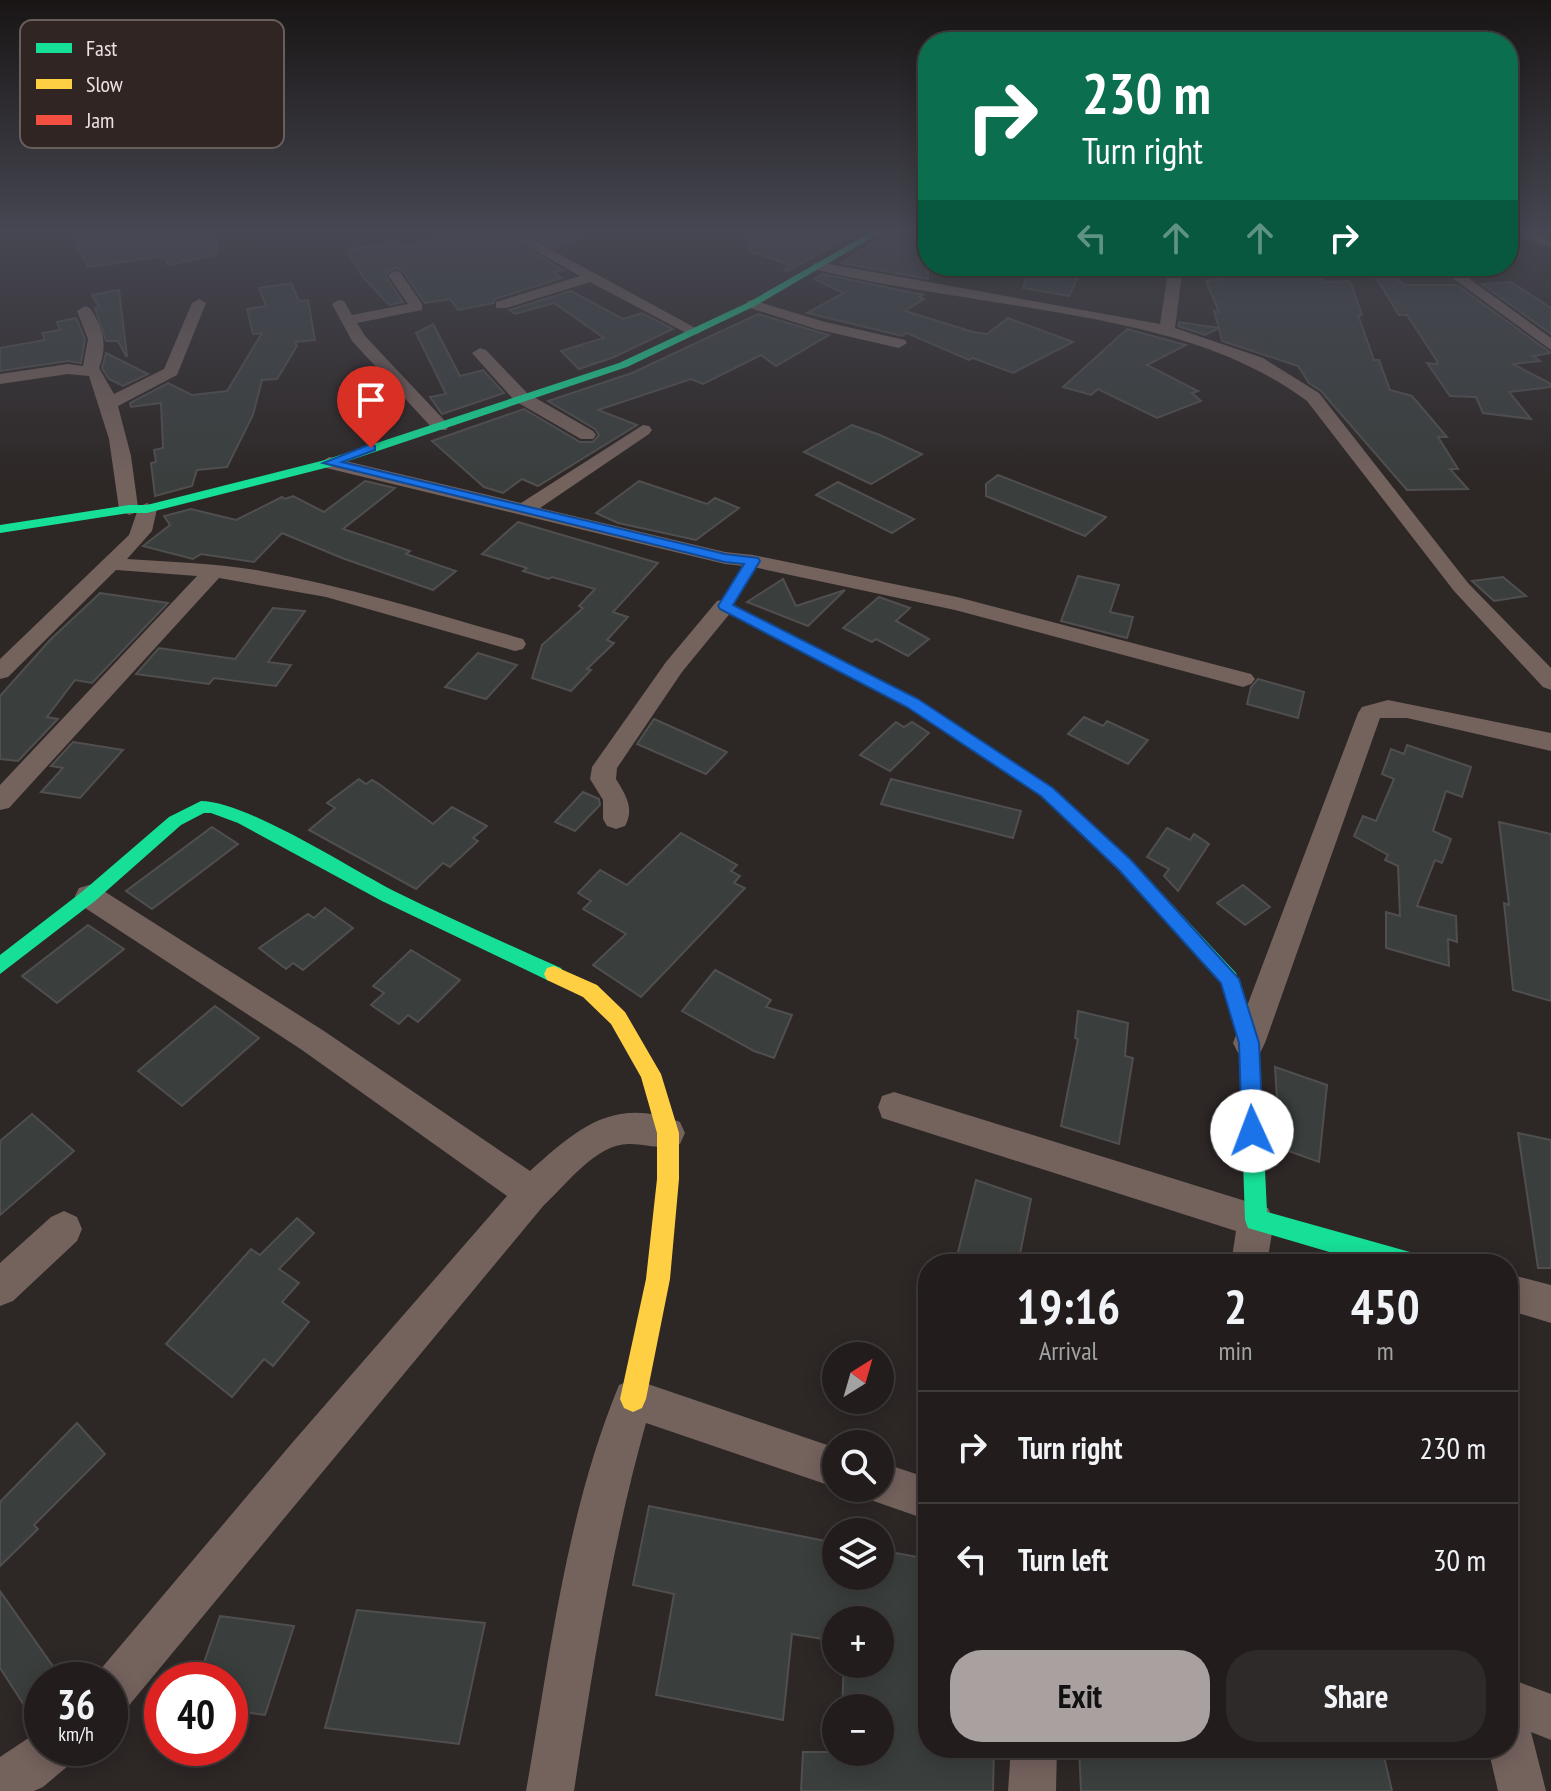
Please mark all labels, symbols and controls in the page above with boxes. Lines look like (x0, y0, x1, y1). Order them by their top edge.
legend (20, 20, 284, 148)
text: Fast (86, 34, 117, 62)
text: 230 m (1082, 57, 1211, 129)
icon: right (950, 64, 1054, 168)
text: Slow (86, 70, 123, 98)
text: Jam (85, 106, 114, 134)
text: Turn right (1082, 127, 1203, 174)
icon: left (1070, 216, 1114, 260)
icon: ahead (1154, 216, 1198, 260)
icon: ahead (1238, 216, 1282, 260)
icon: right (1322, 216, 1366, 260)
pin (337, 366, 405, 448)
icon: arrive (349, 378, 393, 422)
position arrow (1210, 1089, 1294, 1173)
text: 19:16 (1016, 1275, 1120, 1337)
text: 2 (1224, 1275, 1247, 1337)
text: 450 (1351, 1275, 1420, 1337)
text: Arrival (1039, 1334, 1098, 1367)
text: min (1218, 1334, 1252, 1367)
text: m (1377, 1334, 1394, 1367)
north arrow (822, 1342, 894, 1414)
map controls (822, 1342, 894, 1766)
icon: right (950, 1425, 994, 1469)
text: Turn right (1018, 1428, 1122, 1467)
text: 230 m (1420, 1428, 1486, 1467)
button: search (822, 1430, 894, 1502)
button: layers (822, 1518, 894, 1590)
icon: left (950, 1537, 994, 1581)
text: Turn left (1018, 1540, 1108, 1579)
text: 30 m (1433, 1540, 1486, 1579)
button: + (822, 1606, 894, 1678)
button: Exit (950, 1650, 1210, 1742)
button: Share (1226, 1650, 1486, 1742)
speed limit sign: 40 (144, 1662, 248, 1766)
text: 36 (57, 1678, 95, 1730)
button: − (822, 1694, 894, 1766)
text: km/h (58, 1721, 94, 1747)

